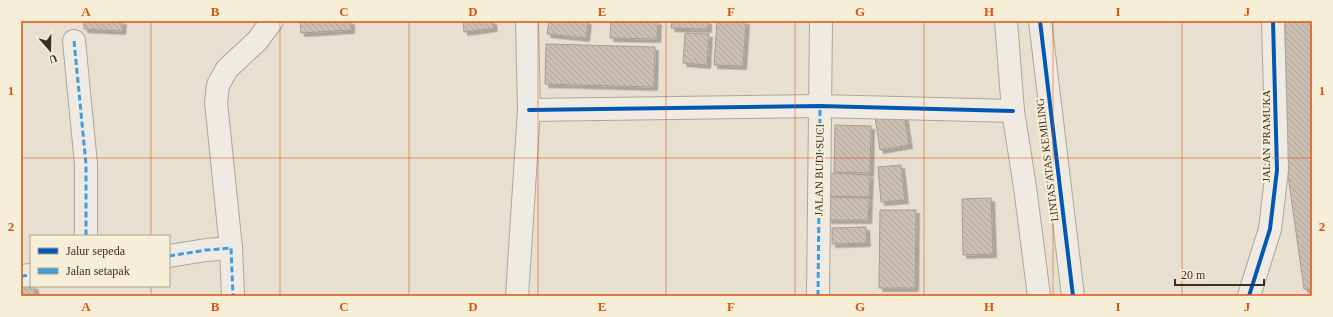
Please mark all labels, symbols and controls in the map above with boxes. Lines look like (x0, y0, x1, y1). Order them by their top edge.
text: A (81, 4, 91, 19)
text: B (211, 4, 220, 19)
text: C (339, 4, 349, 19)
text: D (468, 4, 478, 19)
text: E (598, 4, 606, 19)
text: F (727, 4, 735, 19)
text: G (855, 4, 865, 19)
text: H (984, 4, 994, 19)
text: I (1115, 4, 1121, 19)
text: J (1244, 4, 1251, 19)
north arrow (30, 30, 70, 70)
text: U (48, 52, 59, 66)
text: 1 (8, 83, 14, 98)
text: 1 (1319, 83, 1325, 98)
street label: JALAN PRAMUKA (1260, 90, 1272, 182)
street label: LINTAS ATAS KEMILING (1033, 98, 1061, 222)
street label: JALAN BUDI SUCI (812, 123, 826, 216)
text: 2 (8, 219, 14, 234)
text: 2 (1319, 219, 1325, 234)
legend (30, 235, 170, 287)
text: Jalur sepeda (66, 244, 126, 258)
scale bar (1175, 261, 1264, 287)
text: Jalan setapak (66, 264, 130, 278)
text: 20 m (1181, 268, 1206, 282)
text: A (81, 299, 91, 314)
text: B (211, 299, 220, 314)
text: C (339, 299, 349, 314)
text: D (468, 299, 478, 314)
text: E (598, 299, 606, 314)
text: F (727, 299, 735, 314)
text: G (855, 299, 865, 314)
text: H (984, 299, 994, 314)
text: I (1115, 299, 1121, 314)
text: J (1244, 299, 1251, 314)

